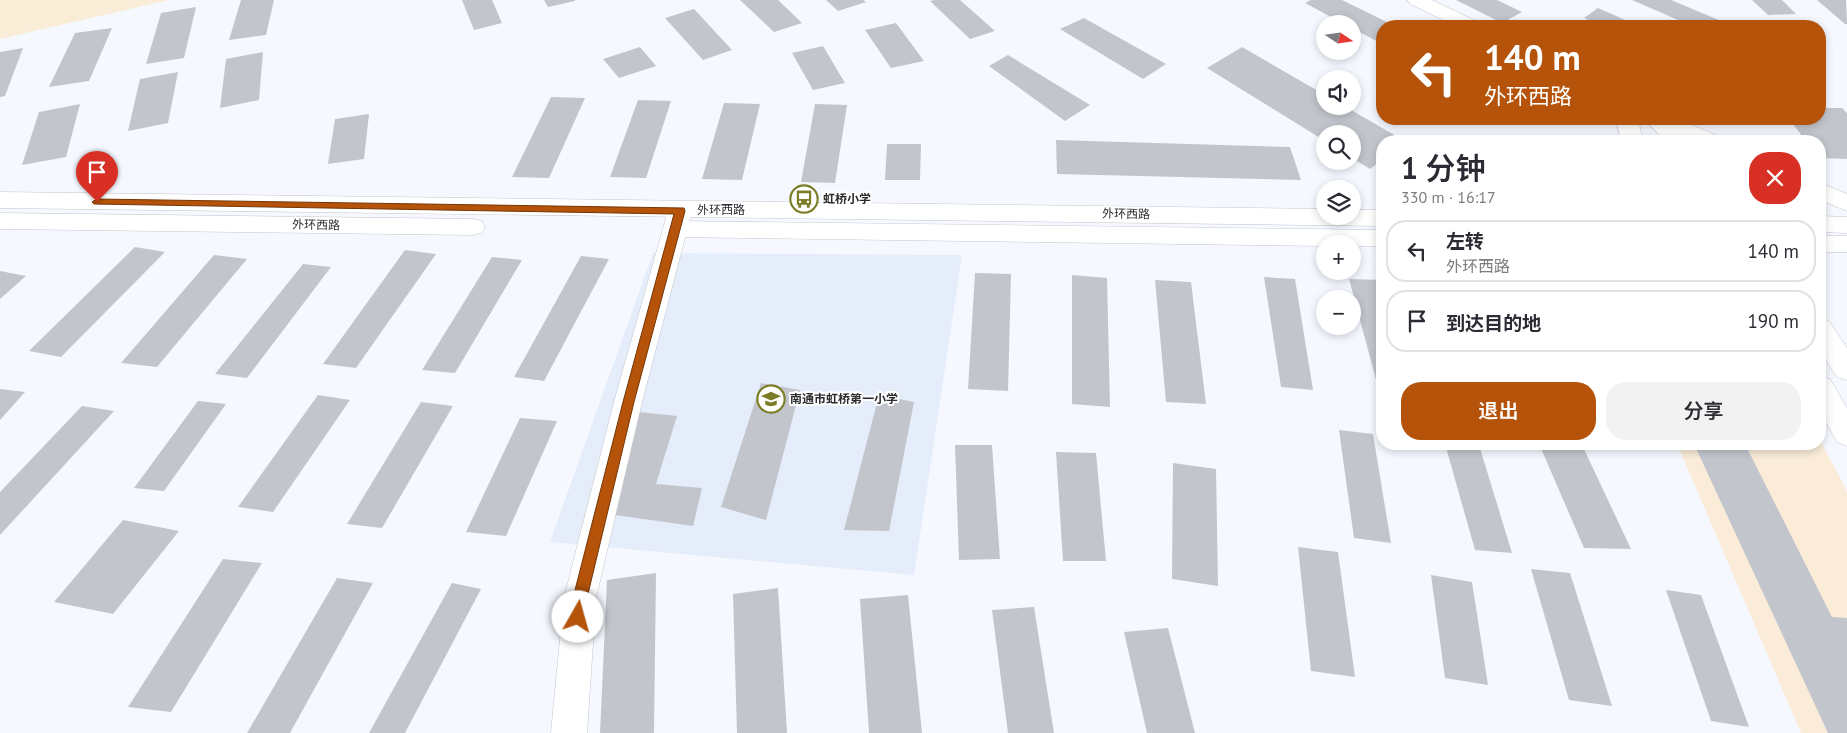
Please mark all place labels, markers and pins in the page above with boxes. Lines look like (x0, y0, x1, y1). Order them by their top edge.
pin (76, 151, 118, 202)
bus stop icon: 虹桥小学 (789, 184, 819, 214)
place label: 虹桥小学 (823, 191, 871, 206)
school or university icon: 南通市虹桥第一小学 (756, 384, 786, 414)
place label: 南通市虹桥第一小学 (790, 391, 898, 406)

